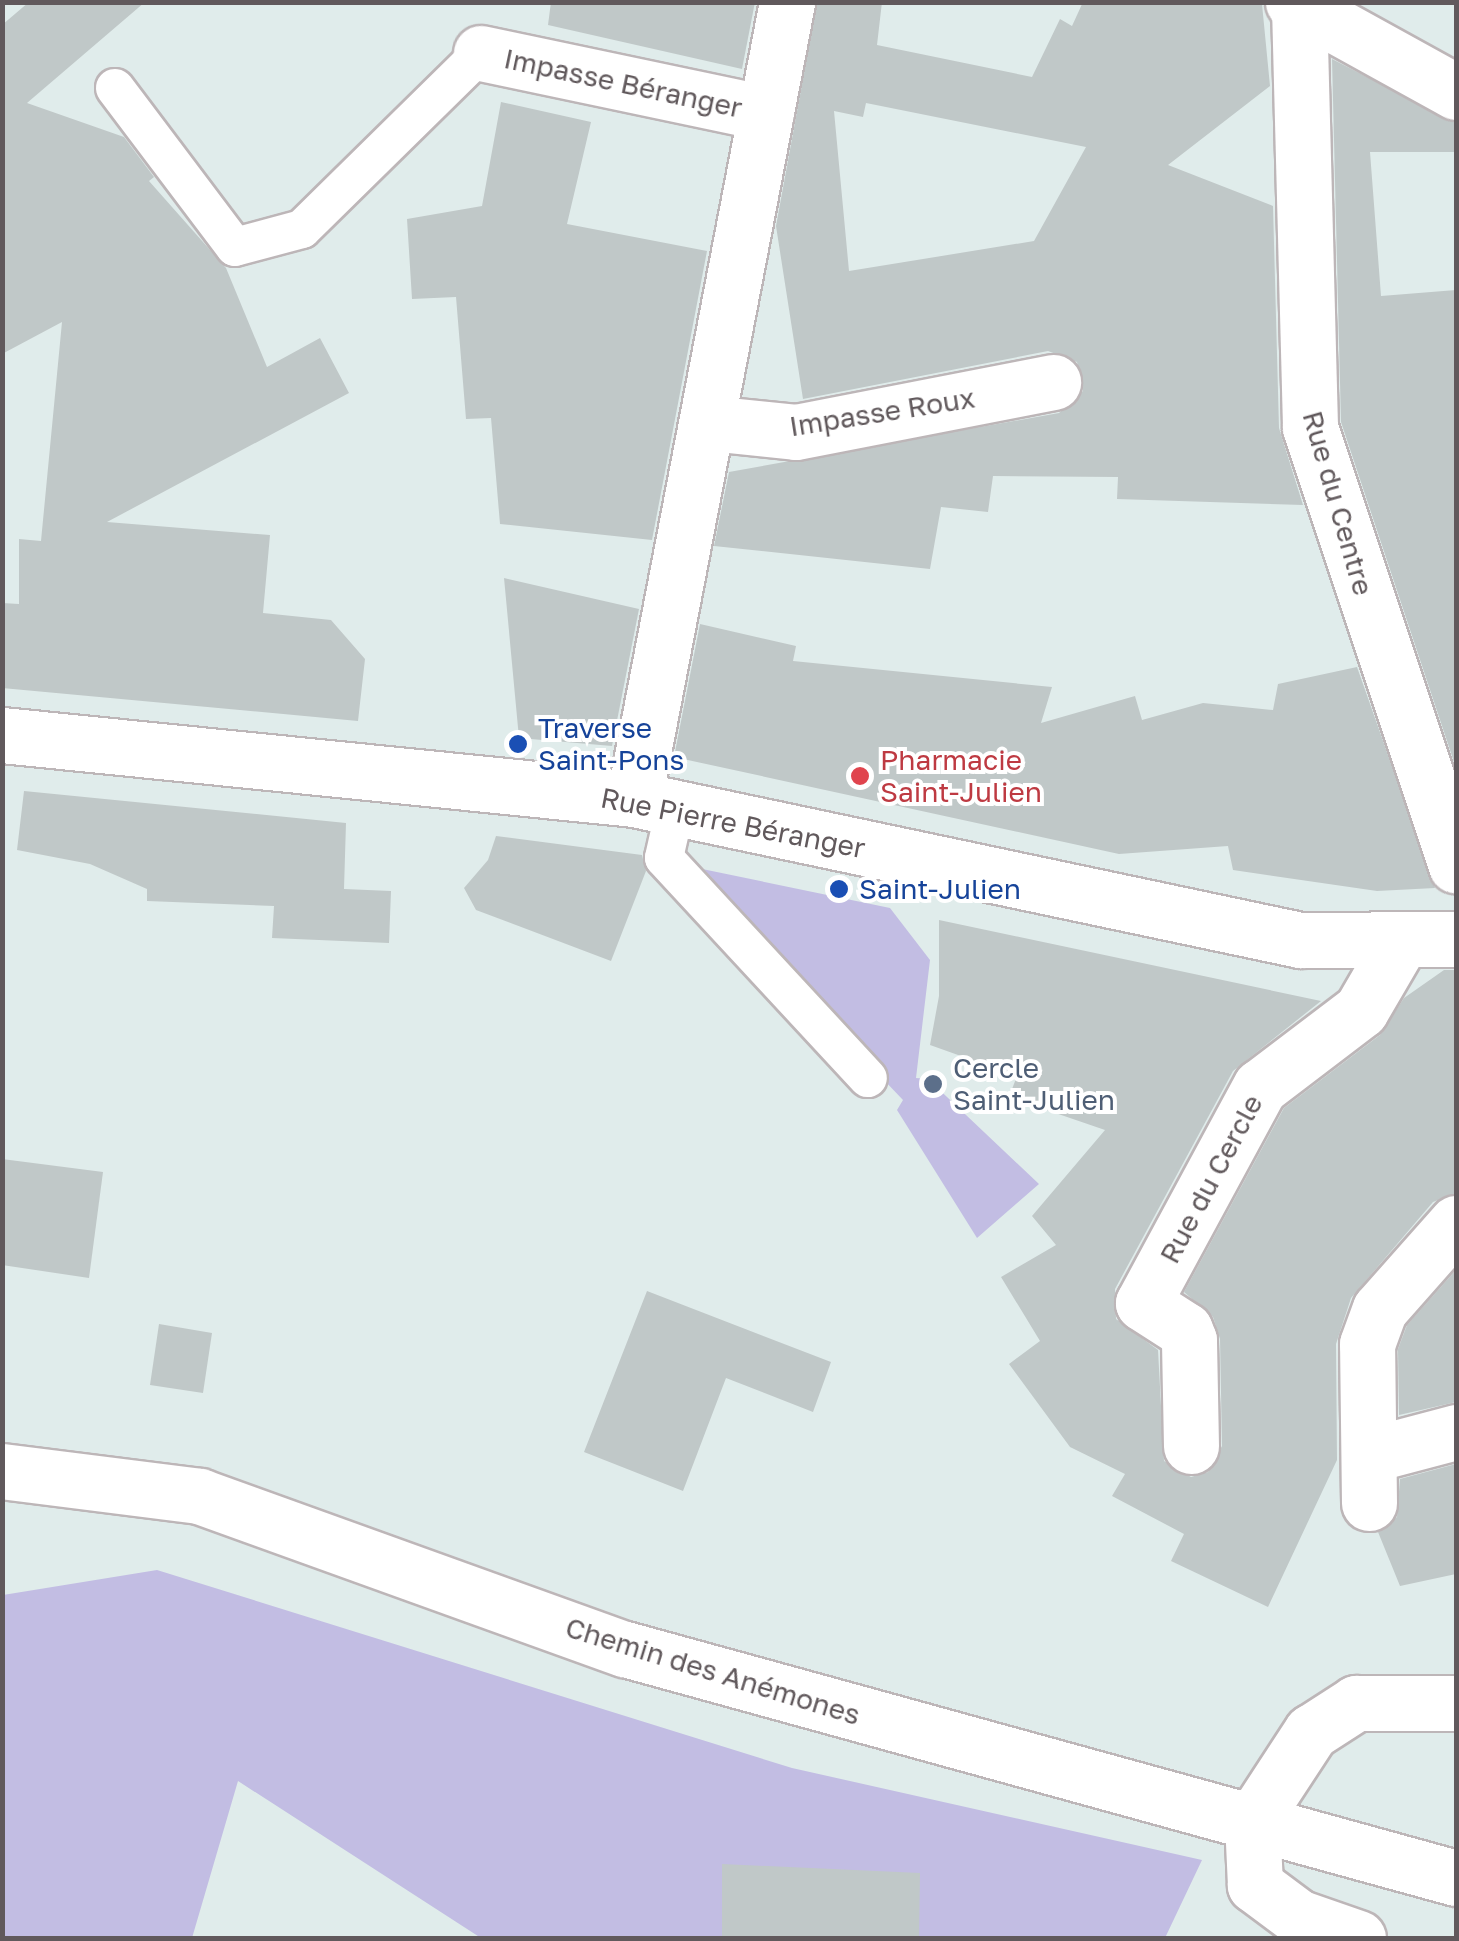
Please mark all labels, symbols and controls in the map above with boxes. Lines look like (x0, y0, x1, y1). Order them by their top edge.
street label: Impasse Béranger (501, 41, 745, 125)
street label: Impasse Roux (787, 381, 977, 443)
street label: Rue du Centre (1296, 407, 1380, 599)
place label: Traverse Saint-Pons (538, 711, 684, 777)
marker: Traverse Saint-Pons (507, 733, 529, 755)
place label: Pharmacie Saint-Julien (880, 743, 1042, 809)
marker: Pharmacie Saint-Julien (849, 765, 871, 787)
street label: Rue Pierre Béranger (598, 781, 868, 865)
place label: Saint-Julien (859, 872, 1021, 906)
marker: Saint-Julien (828, 878, 850, 900)
place label: Cercle Saint-Julien (953, 1051, 1115, 1117)
marker: Cercle Saint-Julien (922, 1073, 944, 1095)
street label: Rue du Cercle (1153, 1089, 1269, 1269)
street label: Chemin des Anémones (562, 1610, 864, 1732)

